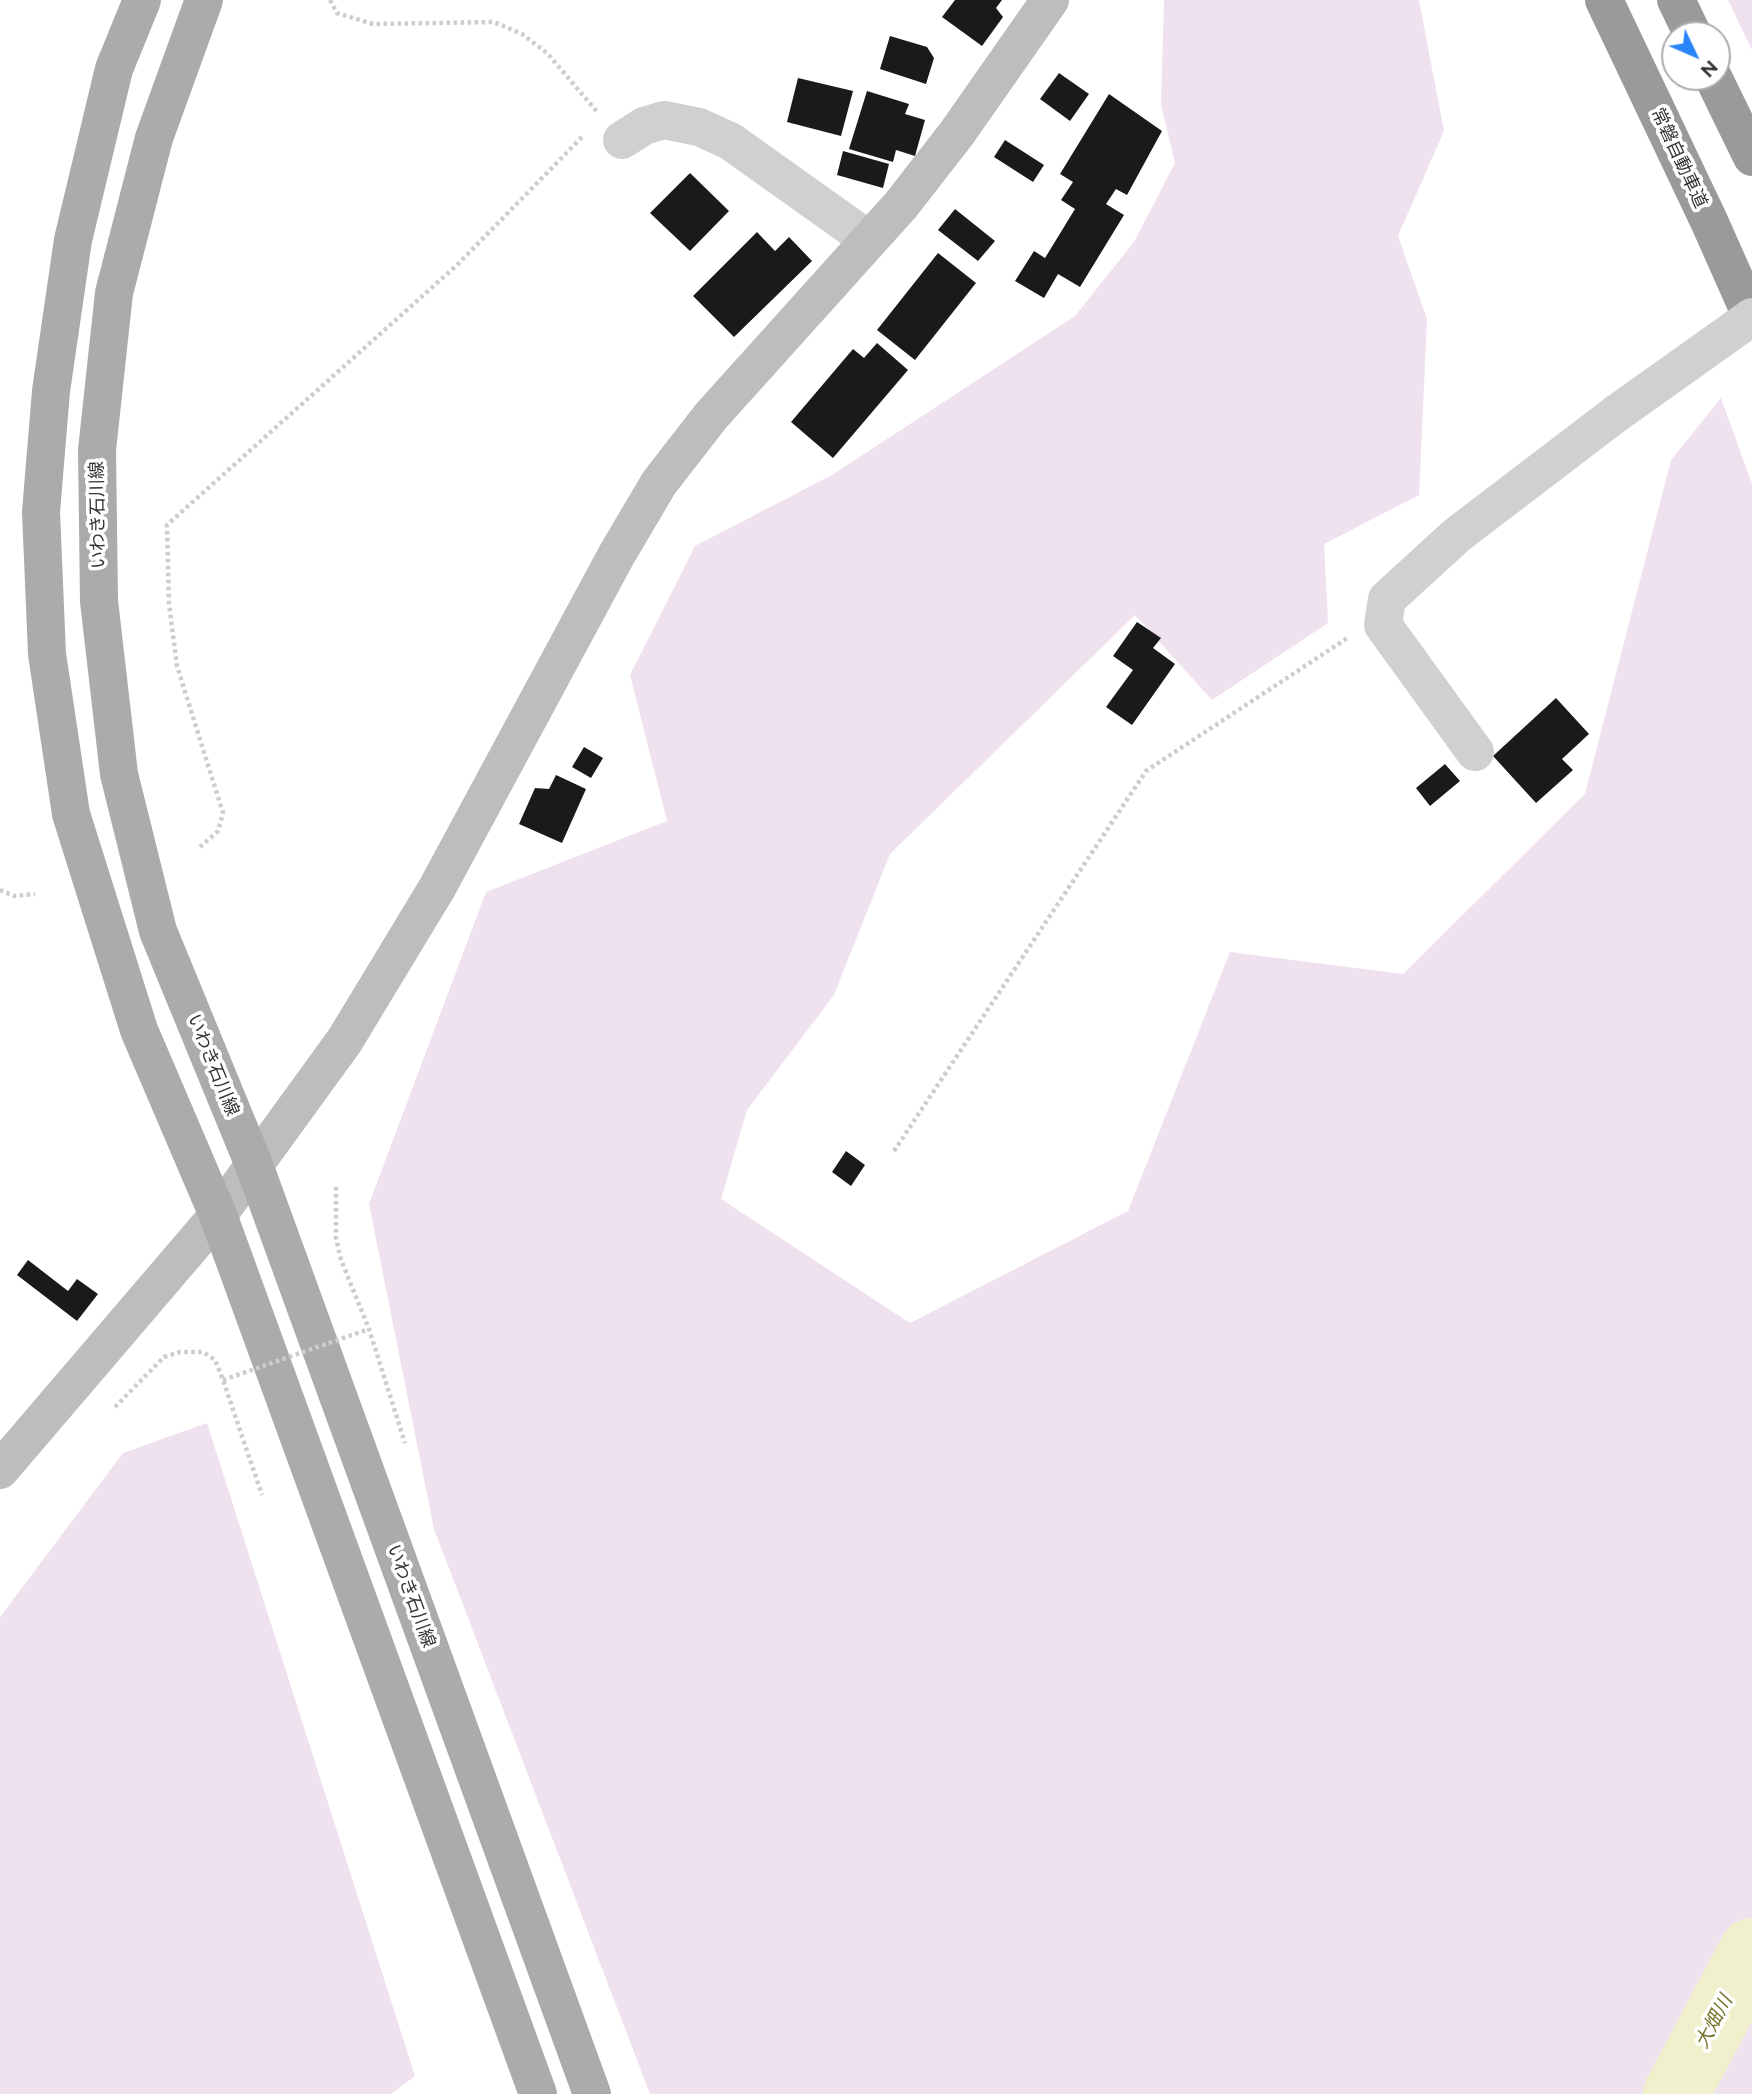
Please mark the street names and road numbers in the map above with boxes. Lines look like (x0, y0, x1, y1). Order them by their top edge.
street label: 常磐自動車道 (1646, 104, 1712, 212)
street label: いわき石川線 (86, 461, 110, 569)
street label: いわき石川線 (183, 1011, 243, 1119)
street label: いわき石川線 (382, 1542, 440, 1650)

